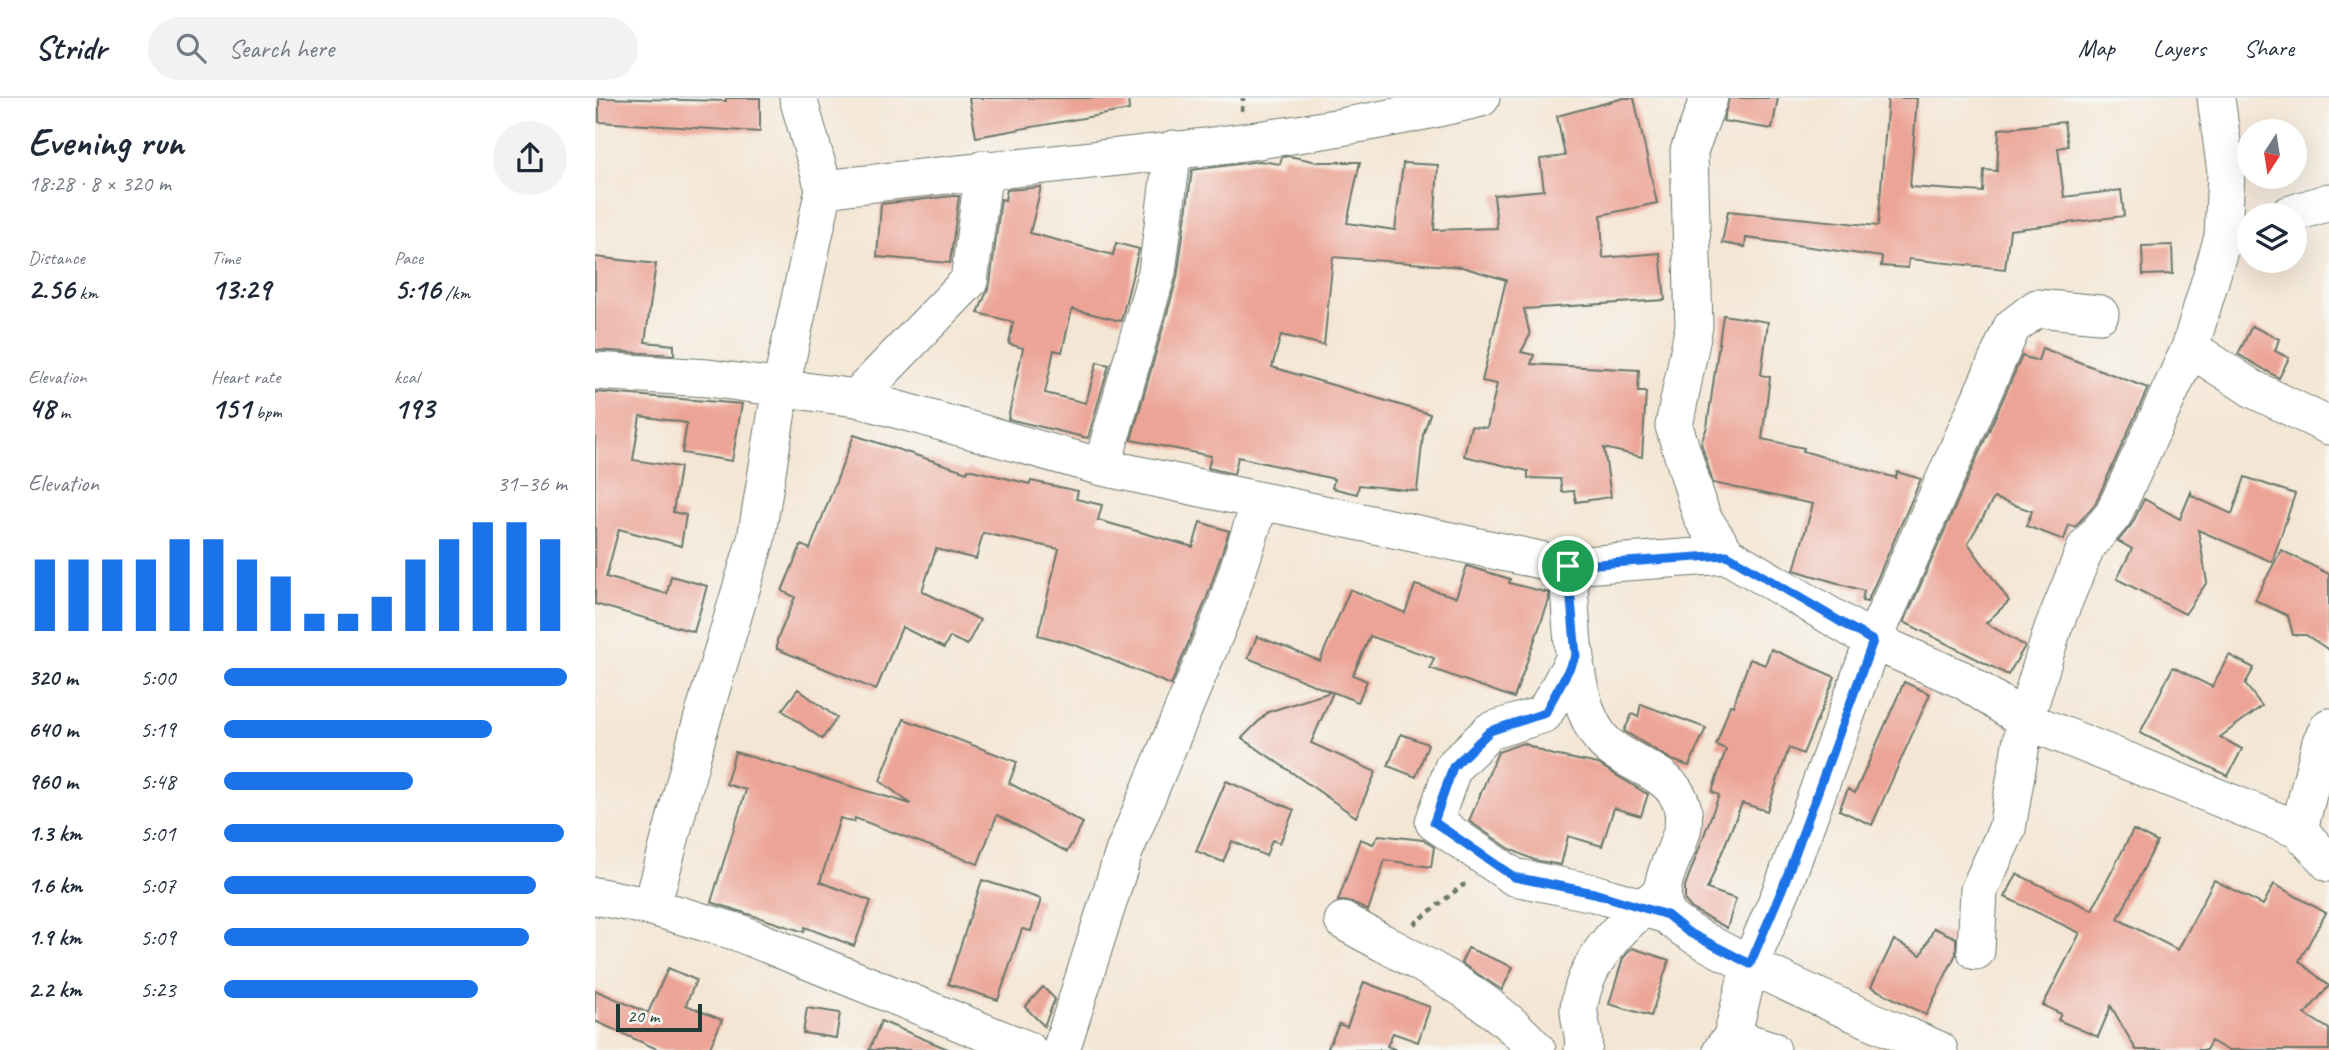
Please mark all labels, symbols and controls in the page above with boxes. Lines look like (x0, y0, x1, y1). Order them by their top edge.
search box (148, 17, 638, 80)
text: Stridr (35, 27, 106, 69)
icon: search (172, 29, 210, 67)
text: Search here (228, 32, 334, 65)
text: Map (2078, 33, 2115, 63)
text: Layers (2153, 33, 2206, 63)
text: Share (2244, 33, 2294, 63)
text: Evening run (28, 119, 184, 166)
north arrow (2237, 119, 2307, 189)
map controls (2237, 119, 2307, 273)
button: share (493, 121, 567, 195)
text: 18:28 · 8 × 320 m (28, 169, 171, 198)
button: layers (2237, 203, 2307, 273)
text: Distance (28, 246, 85, 270)
text: Time (211, 246, 240, 270)
text: Pace (394, 246, 423, 270)
text: 2.56 (28, 270, 75, 308)
text: 13:29 (211, 270, 271, 308)
text: 5:16 (394, 270, 441, 308)
text: km (75, 281, 98, 305)
text: /km (441, 281, 470, 305)
text: Elevation (28, 365, 86, 389)
text: Heart rate (211, 365, 280, 389)
text: kcal (394, 365, 419, 389)
text: 48 (28, 389, 55, 427)
text: 151 (211, 389, 251, 427)
text: 193 (394, 389, 434, 427)
text: m (55, 400, 70, 424)
text: bpm (251, 400, 282, 424)
text: Elevation (28, 469, 99, 498)
text: 31–36 m (497, 469, 567, 498)
pin (1538, 536, 1598, 596)
icon: arrive (1549, 547, 1587, 585)
text: 320 m (28, 663, 78, 692)
text: 5:00 (140, 663, 176, 692)
text: 640 m (28, 715, 78, 744)
text: 5:19 (140, 715, 176, 744)
text: 960 m (28, 767, 78, 796)
text: 5:48 (140, 767, 176, 796)
text: 1.3 km (28, 819, 82, 848)
text: 5:01 (140, 819, 176, 848)
text: 1.6 km (28, 871, 82, 900)
text: 5:07 (140, 871, 176, 900)
text: 1.9 km (28, 923, 81, 952)
text: 5:09 (140, 923, 176, 952)
text: 2.2 km (28, 975, 82, 1004)
text: 5:23 (140, 975, 176, 1004)
scale bar (616, 1001, 702, 1033)
text: 20 m (627, 1004, 659, 1028)

